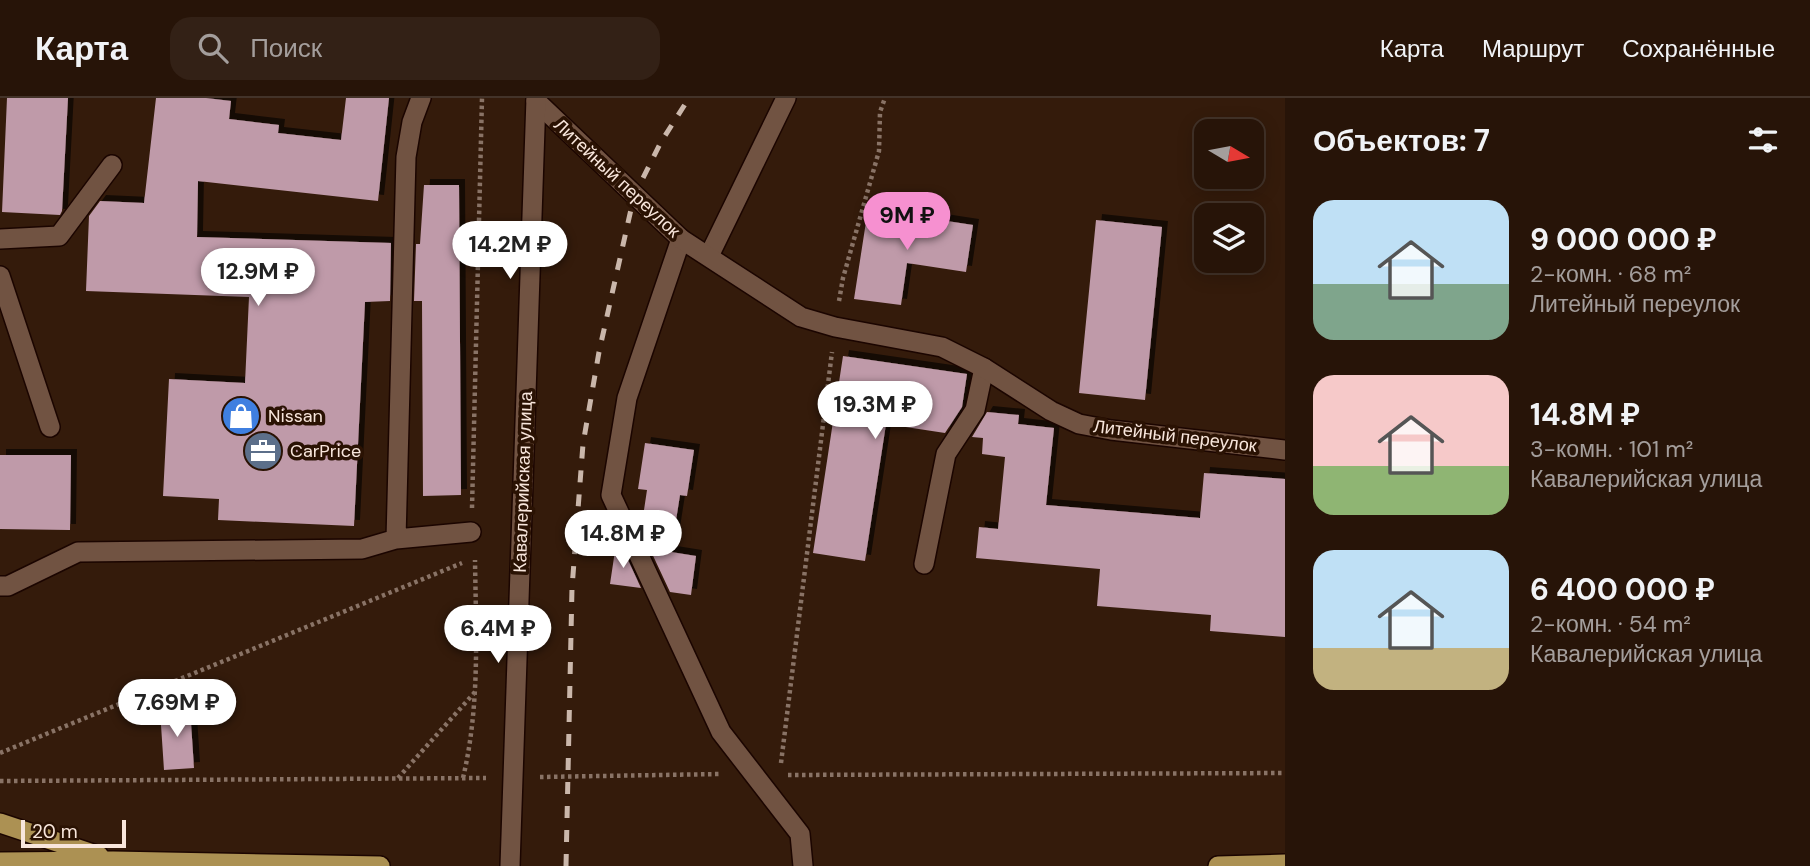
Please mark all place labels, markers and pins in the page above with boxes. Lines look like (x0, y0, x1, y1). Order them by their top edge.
pin: 9M ₽ (866, 192, 948, 252)
pin: 14.2M ₽ (445, 222, 575, 281)
pin: 12.9M ₽ (193, 248, 323, 308)
pin: 19.3M ₽ (810, 382, 940, 441)
shop icon: Nissan (220, 395, 262, 437)
place label: Nissan (268, 404, 323, 428)
office icon: CarPrice (242, 430, 284, 472)
place label: CarPrice (290, 439, 361, 463)
pin: 14.8M ₽ (558, 510, 688, 570)
pin: 6.4M ₽ (441, 606, 555, 665)
pin: 7.69M ₽ (112, 680, 242, 739)

